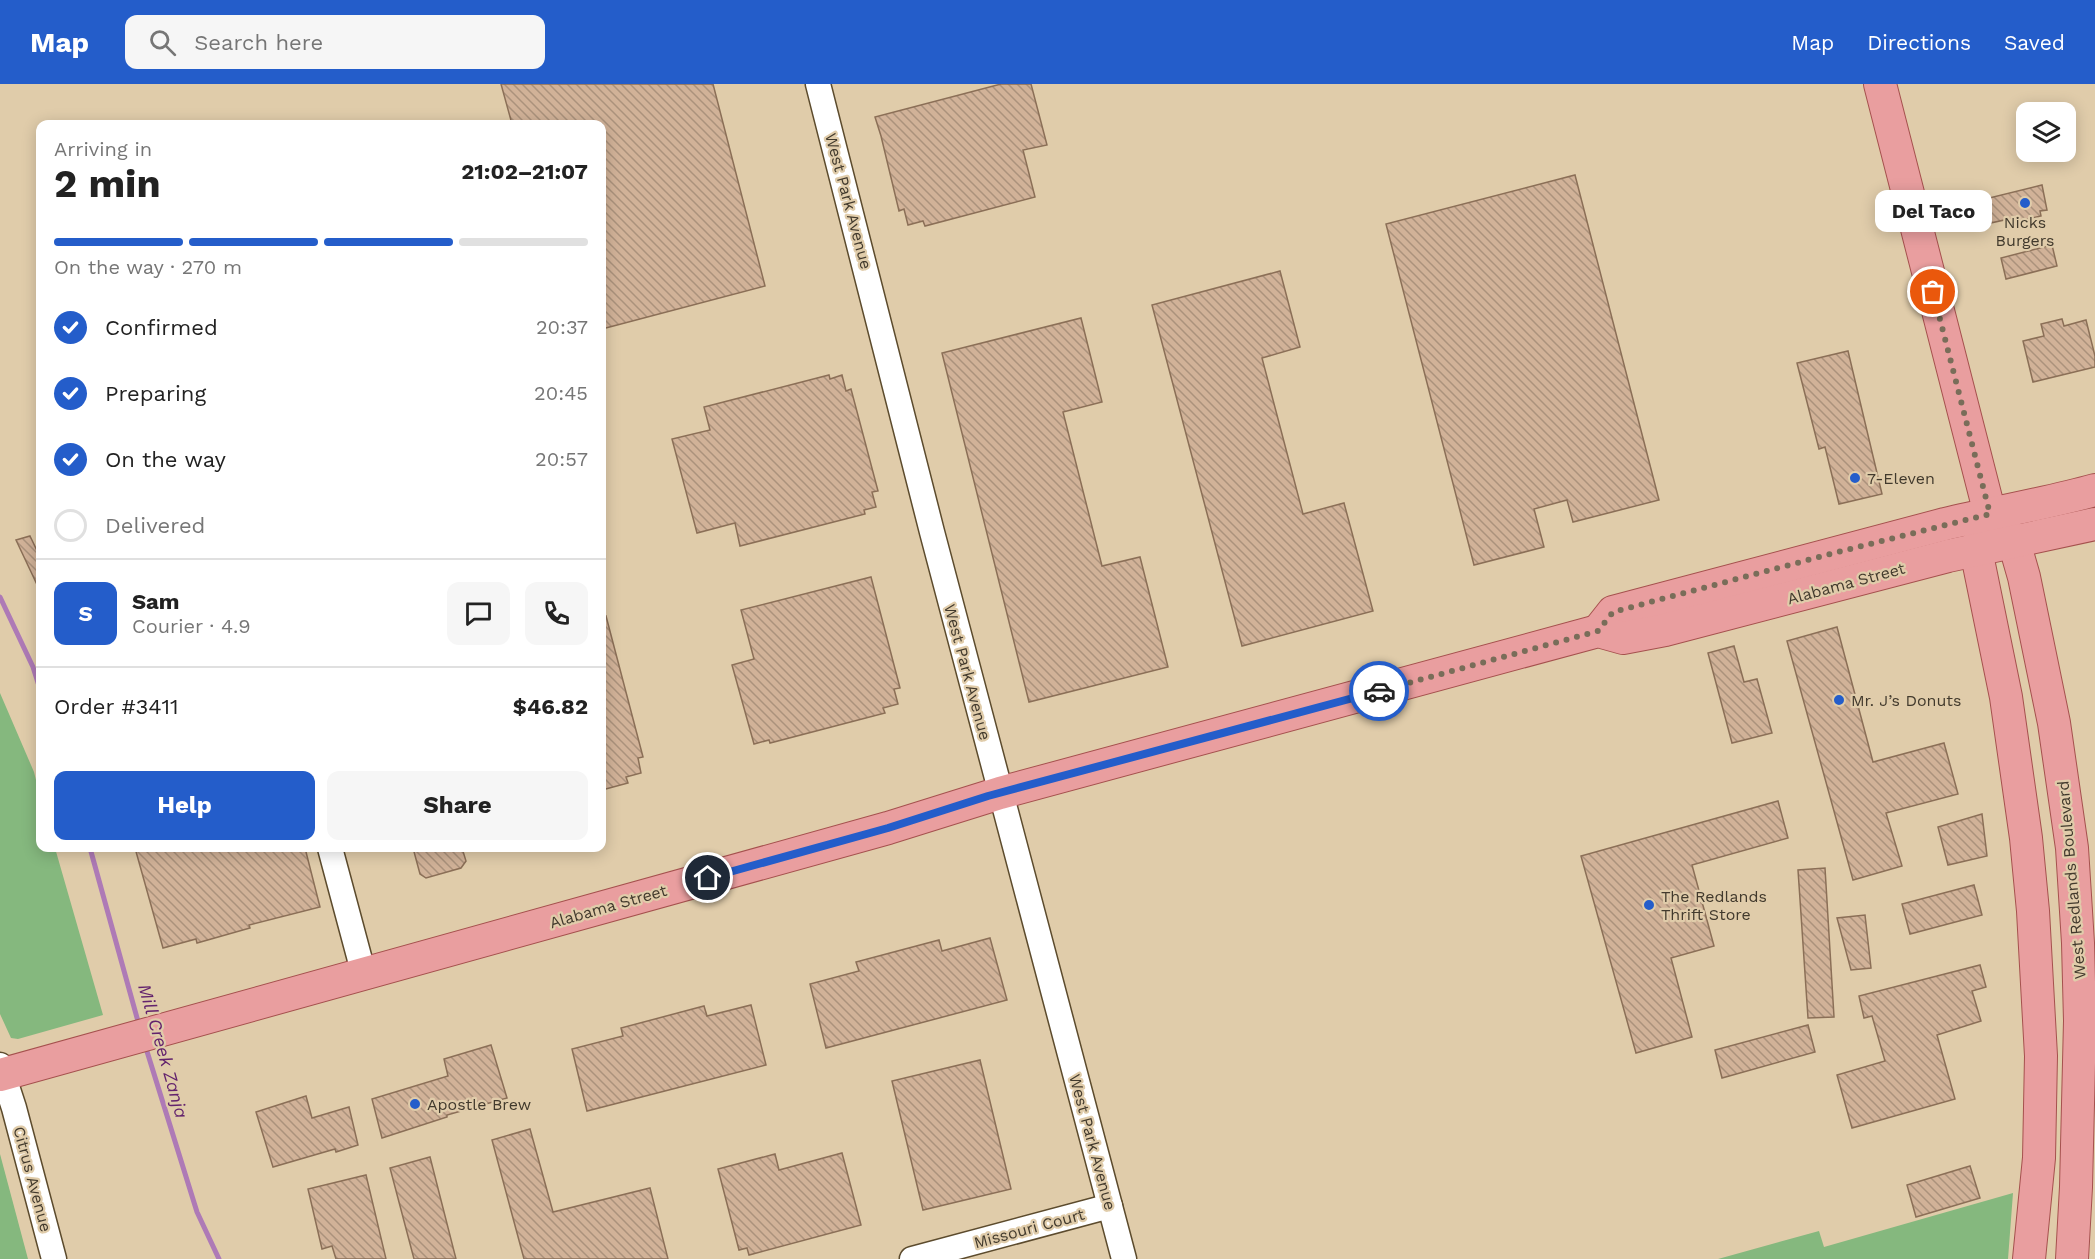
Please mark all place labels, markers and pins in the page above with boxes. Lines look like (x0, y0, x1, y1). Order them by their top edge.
callout: Del Taco (1874, 190, 1992, 232)
marker: Nicks Burgers (2018, 196, 2032, 210)
place label: Nicks Burgers (1996, 213, 2054, 250)
pin (1907, 266, 1958, 317)
place label: 7-Eleven (1867, 469, 1935, 488)
marker: 7-Eleven (1848, 471, 1862, 485)
place label: Mr. J’s Donuts (1851, 691, 1961, 710)
marker: Mr. J’s Donuts (1832, 693, 1846, 707)
pin (682, 852, 733, 903)
place label: The Redlands Thrift Store (1661, 887, 1767, 924)
marker: The Redlands Thrift Store (1642, 898, 1656, 912)
place label: Apostle Brew (427, 1095, 531, 1114)
marker: Apostle Brew (408, 1097, 422, 1111)

